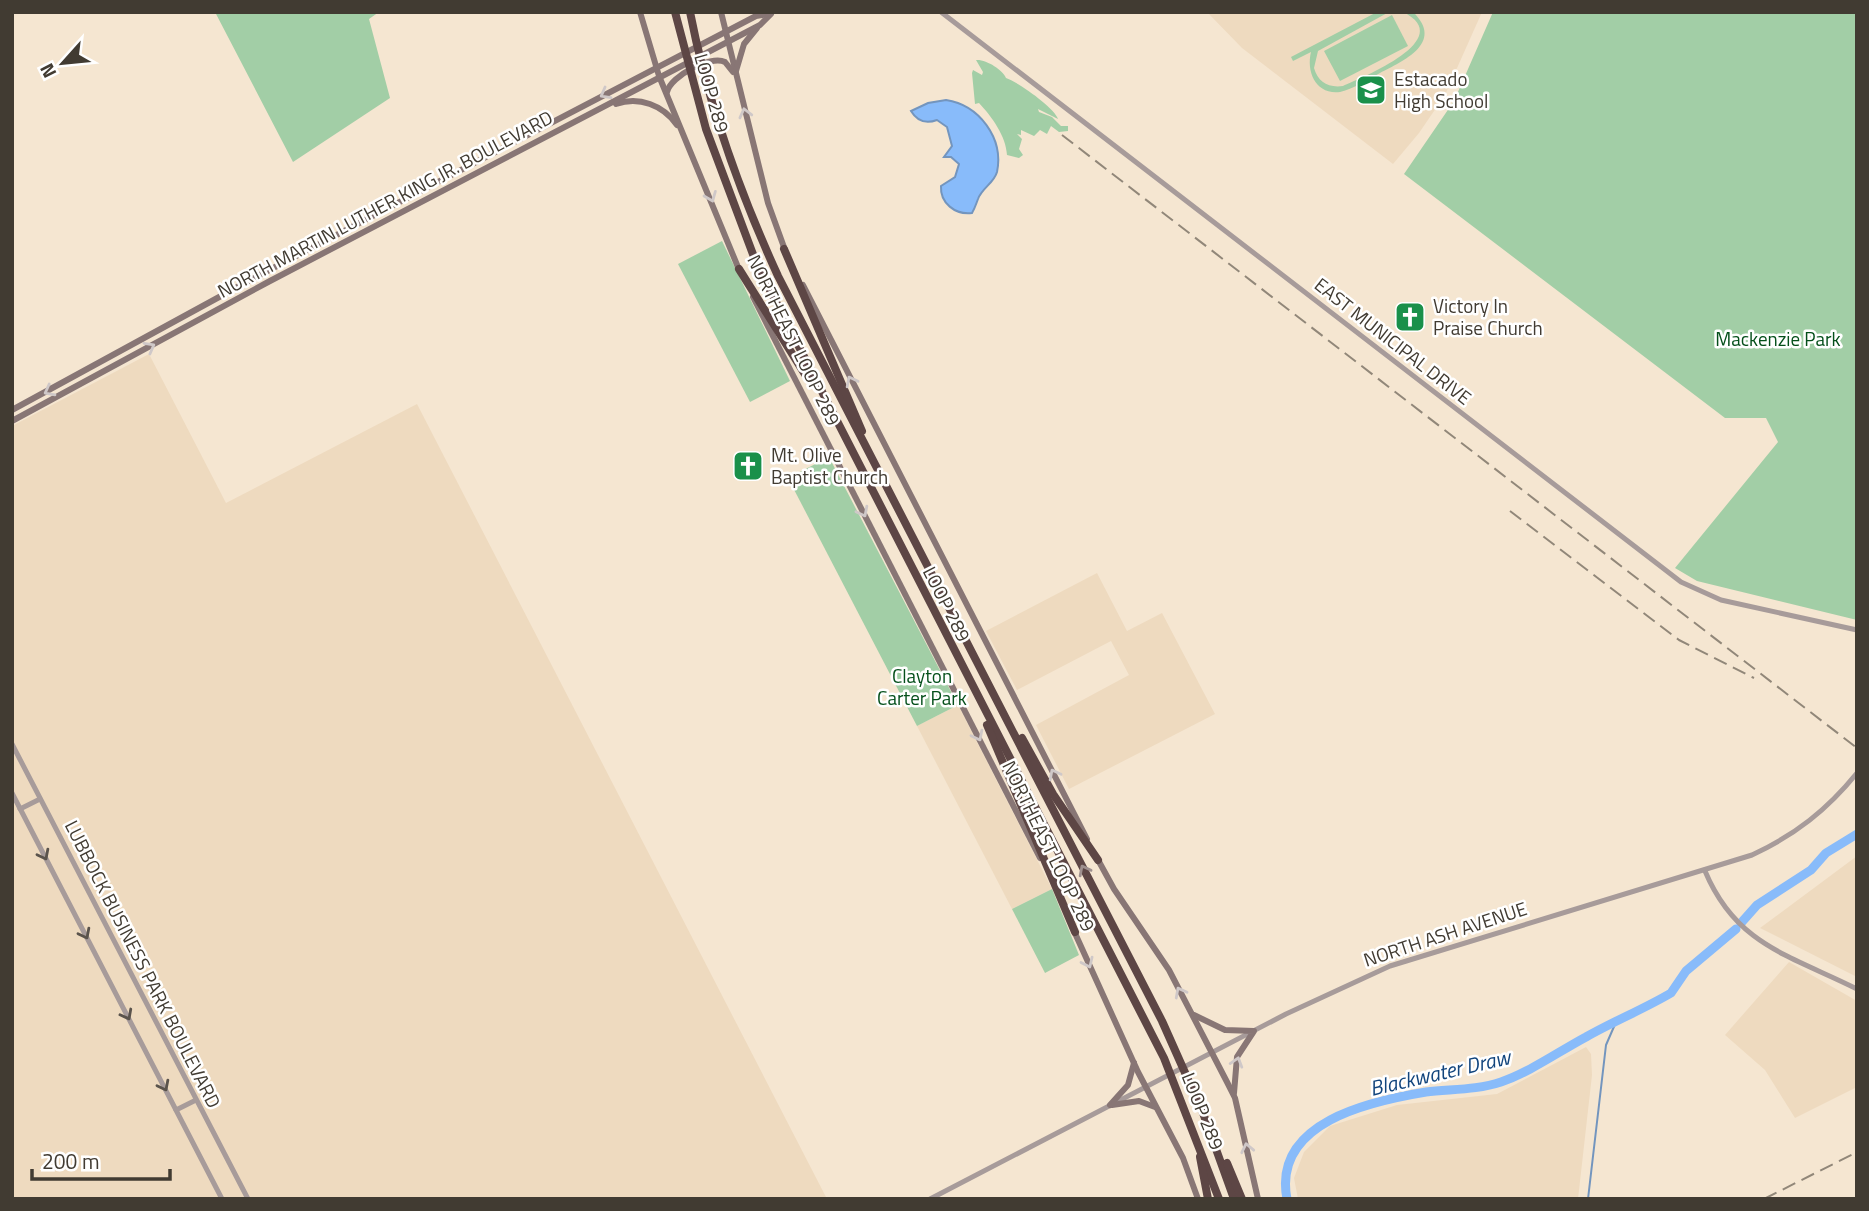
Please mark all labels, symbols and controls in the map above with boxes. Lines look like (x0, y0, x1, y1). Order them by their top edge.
north arrow (28, 28, 98, 98)
street label: LOOP 289 (687, 50, 738, 136)
text: N (31, 58, 63, 83)
place label: Estacado High School (1394, 64, 1488, 115)
school or university icon: Estacado High School (1354, 73, 1388, 107)
one-way arrow (600, 86, 613, 99)
street label: NORTH MARTIN LUTHER KING JR. BOULEVARD (212, 102, 558, 305)
one-way arrow (739, 107, 753, 119)
one-way arrow (703, 191, 717, 203)
street label: NORTHEAST LOOP 289 (740, 249, 848, 430)
street label: EAST MUNICIPAL DRIVE (1309, 270, 1478, 411)
place label: Victory In Praise Church (1433, 291, 1543, 342)
church icon: Victory In Praise Church (1393, 300, 1427, 334)
park label: Mackenzie Park (1715, 324, 1841, 353)
one-way arrow (143, 342, 156, 355)
one-way arrow (845, 376, 859, 388)
one-way arrow (44, 383, 56, 396)
place label: Mt. Olive Baptist Church (771, 440, 888, 491)
church icon: Mt. Olive Baptist Church (731, 449, 765, 483)
one-way arrow (855, 505, 869, 517)
street label: LOOP 289 (916, 561, 979, 647)
park label: Clayton Carter Park (877, 661, 967, 712)
one-way arrow (970, 729, 984, 741)
street label: NORTHEAST LOOP 289 (995, 755, 1103, 936)
one-way arrow (1048, 769, 1062, 782)
street label: LUBBOCK BUSINESS PARK BOULEVARD (58, 815, 229, 1113)
one-way arrow (36, 848, 49, 860)
one-way arrow (1078, 865, 1092, 877)
street label: NORTH ASH AVENUE (1359, 893, 1530, 974)
one-way arrow (77, 926, 90, 939)
one-way arrow (1080, 956, 1094, 968)
one-way arrow (1175, 987, 1189, 999)
one-way arrow (118, 1007, 132, 1020)
water label: Blackwater Draw (1366, 1040, 1516, 1104)
one-way arrow (1229, 1057, 1244, 1069)
street label: LOOP 289 (1175, 1068, 1232, 1154)
one-way arrow (156, 1079, 169, 1092)
scale bar (32, 1138, 170, 1182)
one-way arrow (1241, 1142, 1256, 1154)
text: 200 m (42, 1145, 99, 1177)

